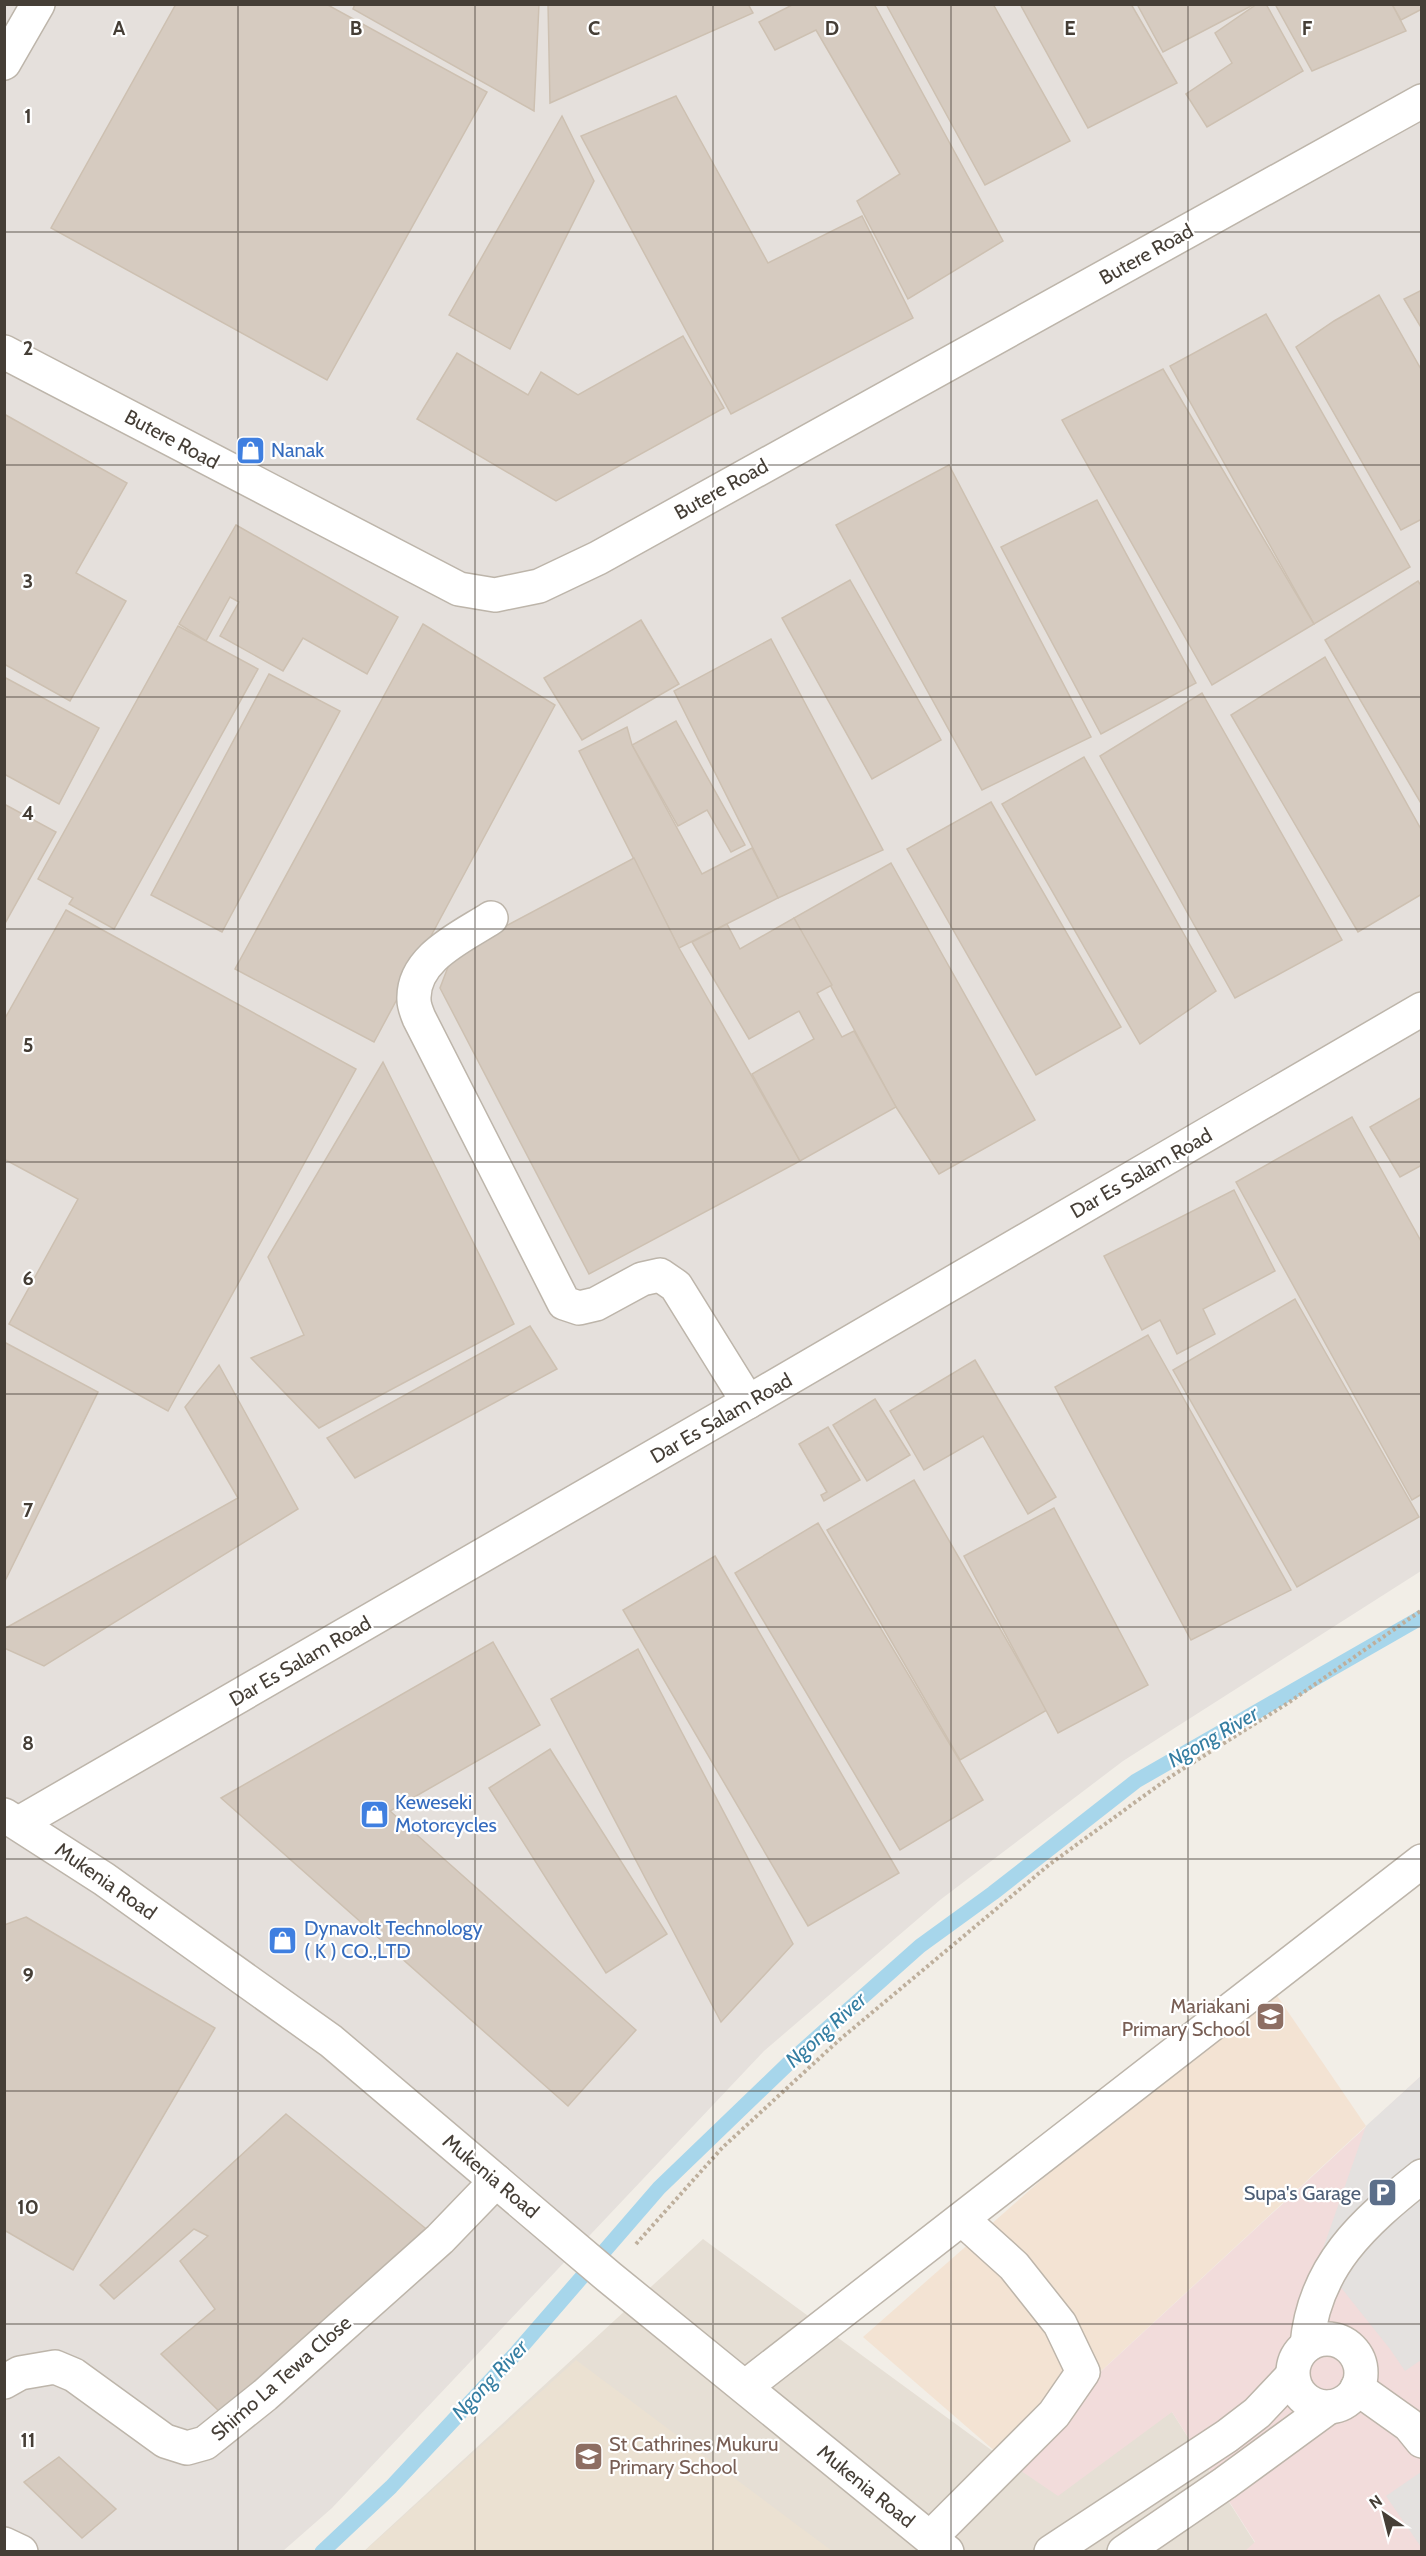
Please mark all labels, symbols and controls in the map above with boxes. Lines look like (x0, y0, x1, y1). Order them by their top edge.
text: A (113, 16, 126, 40)
text: B (350, 16, 362, 40)
text: C (588, 16, 600, 40)
text: D (825, 16, 839, 40)
text: E (1064, 16, 1076, 40)
text: F (1302, 16, 1313, 40)
text: 1 (24, 104, 32, 128)
street label: Butere Road (1095, 218, 1197, 290)
text: 2 (23, 336, 33, 360)
street label: Butere Road (121, 404, 223, 474)
shop icon: Nanak (234, 434, 266, 466)
place label: Nanak (271, 438, 324, 462)
street label: Butere Road (670, 453, 772, 525)
text: 3 (23, 569, 33, 593)
text: 4 (22, 801, 34, 825)
text: 5 (23, 1033, 33, 1057)
street label: Dar Es Salam Road (1066, 1123, 1216, 1223)
text: 6 (22, 1266, 34, 1290)
street label: Dar Es Salam Road (646, 1368, 796, 1468)
text: 7 (23, 1498, 34, 1522)
street label: Dar Es Salam Road (225, 1611, 375, 1711)
water label: Ngong River (1163, 1700, 1264, 1772)
text: 8 (22, 1731, 34, 1755)
place label: Keweseki Motorcycles (395, 1790, 497, 1837)
shop icon: Keweseki Motorcycles (358, 1798, 390, 1830)
street label: Mukenia Road (51, 1837, 161, 1925)
place label: Dynavolt Technology ( K ) CO.,LTD (304, 1916, 483, 1963)
shop icon: Dynavolt Technology ( K ) CO.,LTD (267, 1924, 299, 1956)
text: 9 (22, 1963, 34, 1987)
water label: Ngong River (780, 1986, 872, 2072)
place label: Mariakani Primary School (1122, 1994, 1250, 2041)
school or university icon: Mariakani Primary School (1255, 2001, 1287, 2033)
street label: Mukenia Road (438, 2129, 544, 2223)
parking icon: Supa's Garage (1366, 2177, 1398, 2209)
place label: Supa's Garage (1244, 2181, 1361, 2205)
text: 10 (17, 2195, 39, 2219)
street label: Shimo La Tewa Close (206, 2311, 356, 2445)
water label: Ngong River (446, 2333, 534, 2425)
text: 11 (21, 2428, 35, 2452)
place label: St Cathrines Mukuru Primary School (609, 2432, 778, 2479)
school or university icon: St Cathrines Mukuru Primary School (572, 2440, 604, 2472)
street label: Mukenia Road (813, 2440, 919, 2532)
north arrow (1354, 2484, 1414, 2544)
text: N (1366, 2491, 1386, 2513)

